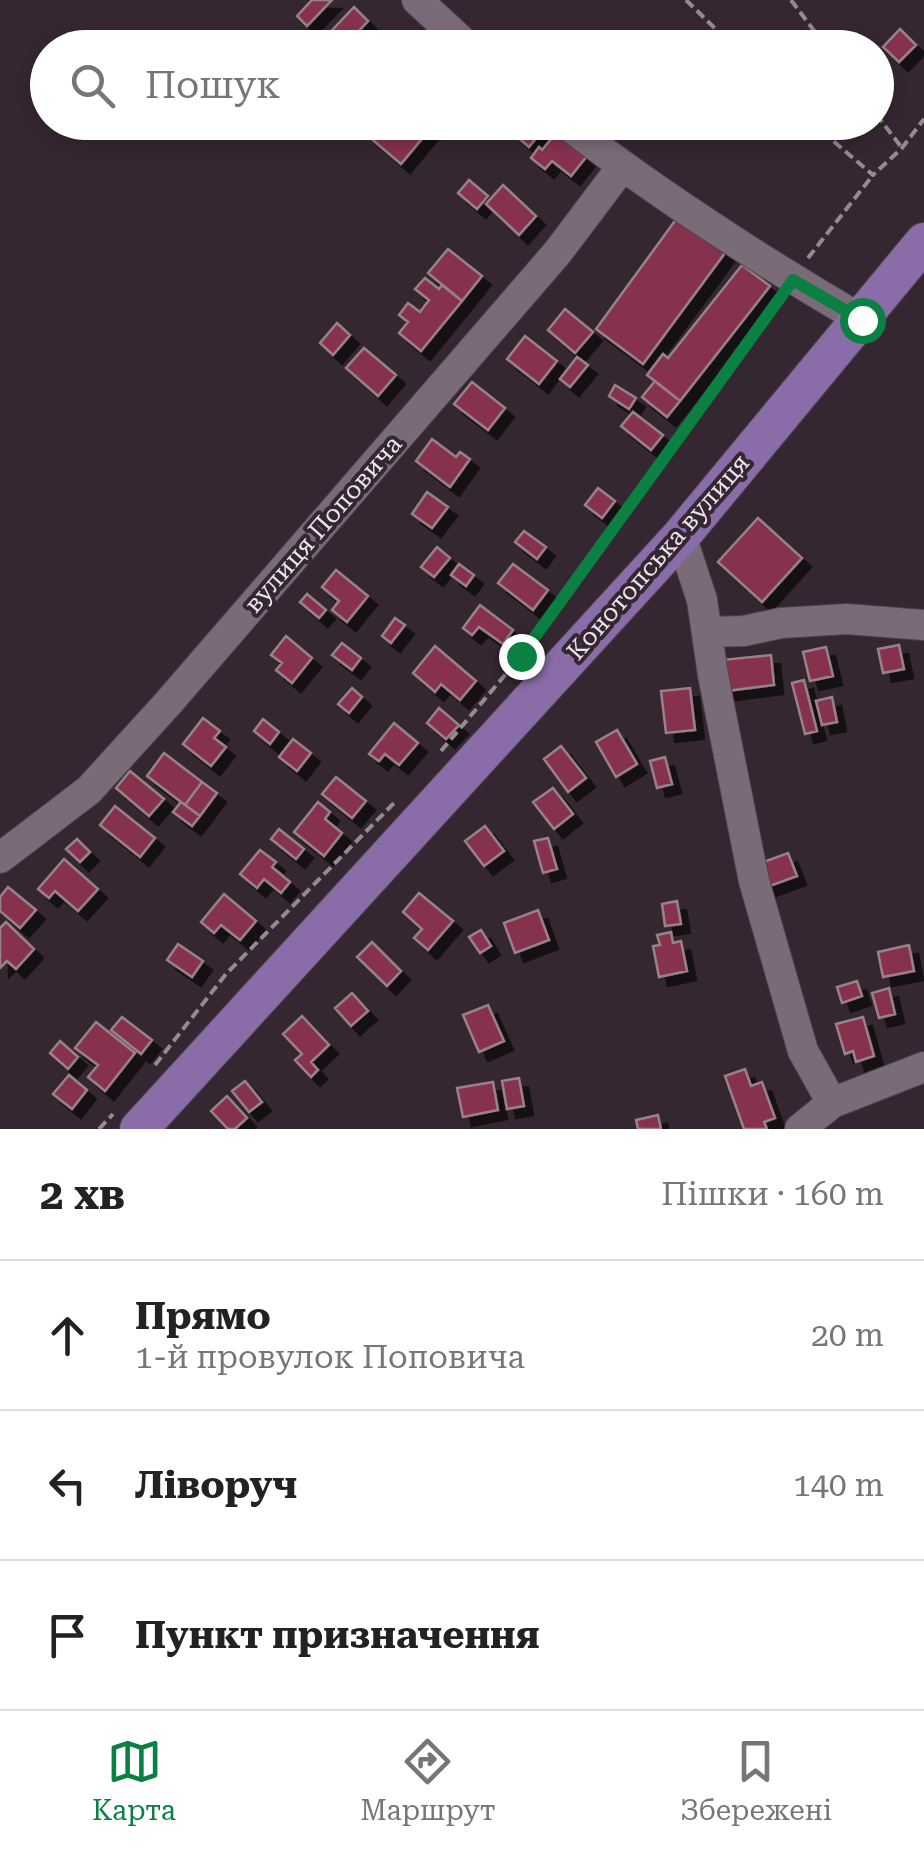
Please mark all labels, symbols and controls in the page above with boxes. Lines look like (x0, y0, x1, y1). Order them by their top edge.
search box (30, 30, 894, 140)
icon: search (65, 58, 120, 113)
text: Пошук (145, 63, 280, 107)
route start (840, 298, 886, 344)
street label: вулиця Поповича (238, 429, 408, 618)
street label: Конотопська вулиця (561, 448, 755, 666)
route end (499, 634, 545, 680)
text: 2 хв (40, 1170, 125, 1219)
text: Пішки · 160 m (661, 1175, 884, 1213)
text: Прямо (135, 1294, 271, 1338)
icon: ahead (40, 1308, 95, 1363)
text: 20 m (811, 1316, 884, 1354)
text: 1-й провулок Поповича (135, 1338, 525, 1376)
icon: left (40, 1458, 95, 1513)
text: Ліворуч (135, 1463, 297, 1507)
text: 140 m (793, 1466, 884, 1504)
icon: arrive (40, 1608, 95, 1663)
text: Пункт призначення (135, 1613, 540, 1657)
tab: Карта (92, 1734, 176, 1827)
tab: Маршрут (360, 1734, 496, 1827)
tab: Збережені (680, 1734, 832, 1827)

